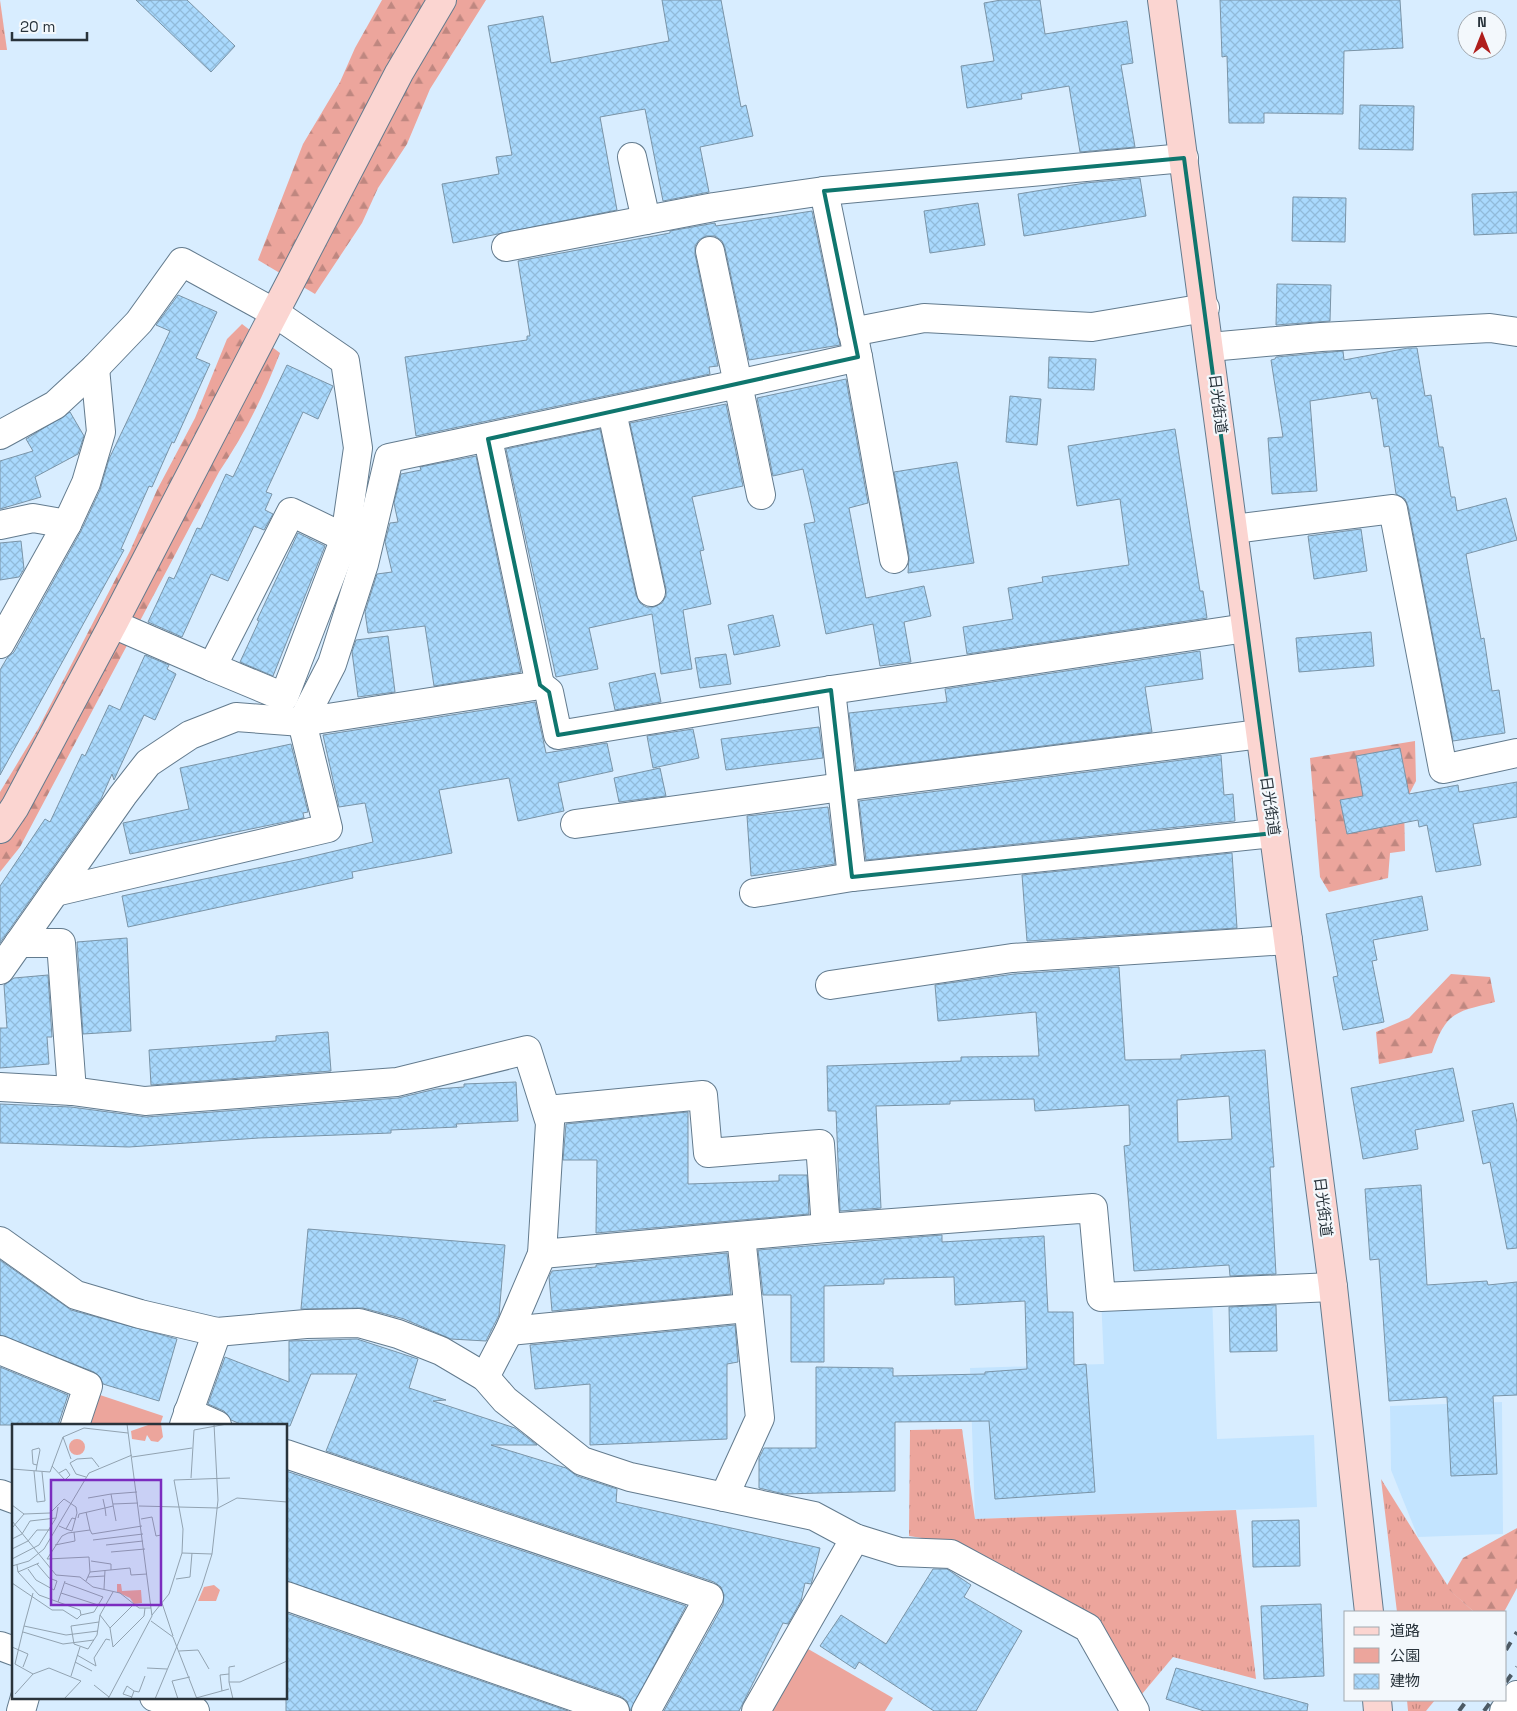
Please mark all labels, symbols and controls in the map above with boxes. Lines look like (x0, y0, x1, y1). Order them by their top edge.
scale bar (12, 10, 88, 42)
north arrow (1457, 10, 1507, 60)
text: N (1477, 13, 1487, 31)
text: 20 m (20, 17, 55, 36)
street label: 日光街道 (1205, 373, 1232, 435)
street label: 日光街道 (1257, 775, 1284, 837)
street label: 日光街道 (1310, 1176, 1337, 1238)
inset map (12, 1424, 288, 1698)
legend (1344, 1611, 1507, 1701)
text: 道路 (1390, 1621, 1420, 1640)
text: 公園 (1390, 1646, 1420, 1665)
text: 建物 (1390, 1671, 1420, 1690)

